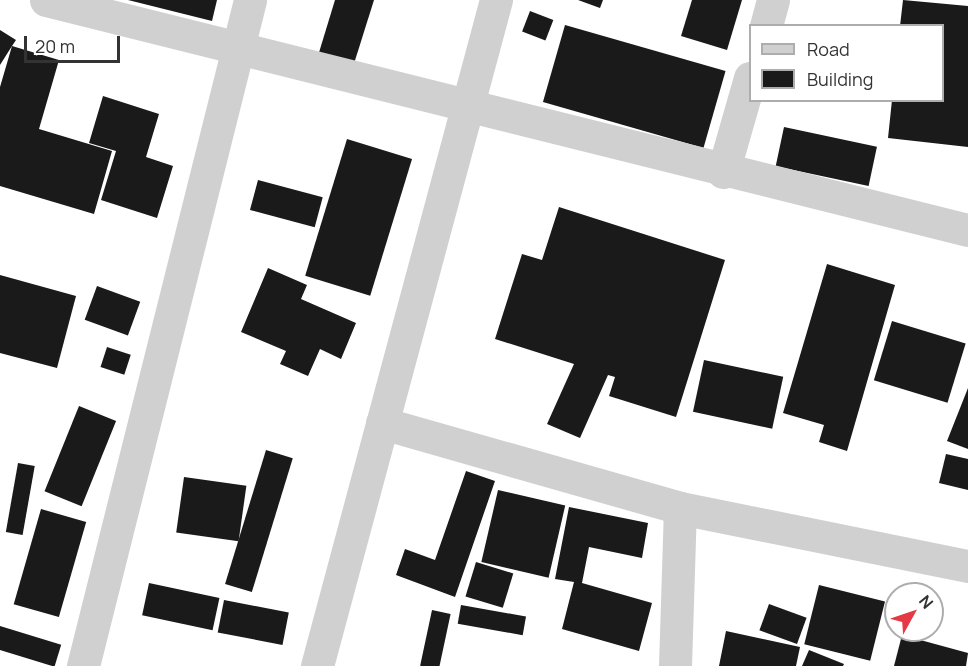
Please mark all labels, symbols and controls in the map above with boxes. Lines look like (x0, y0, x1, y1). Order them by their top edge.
scale bar (27, 24, 123, 62)
legend (749, 24, 944, 102)
text: 20 m (35, 34, 75, 58)
text: Road (807, 37, 850, 61)
text: Building (807, 67, 873, 91)
north arrow (884, 582, 944, 642)
text: N (914, 590, 938, 613)

